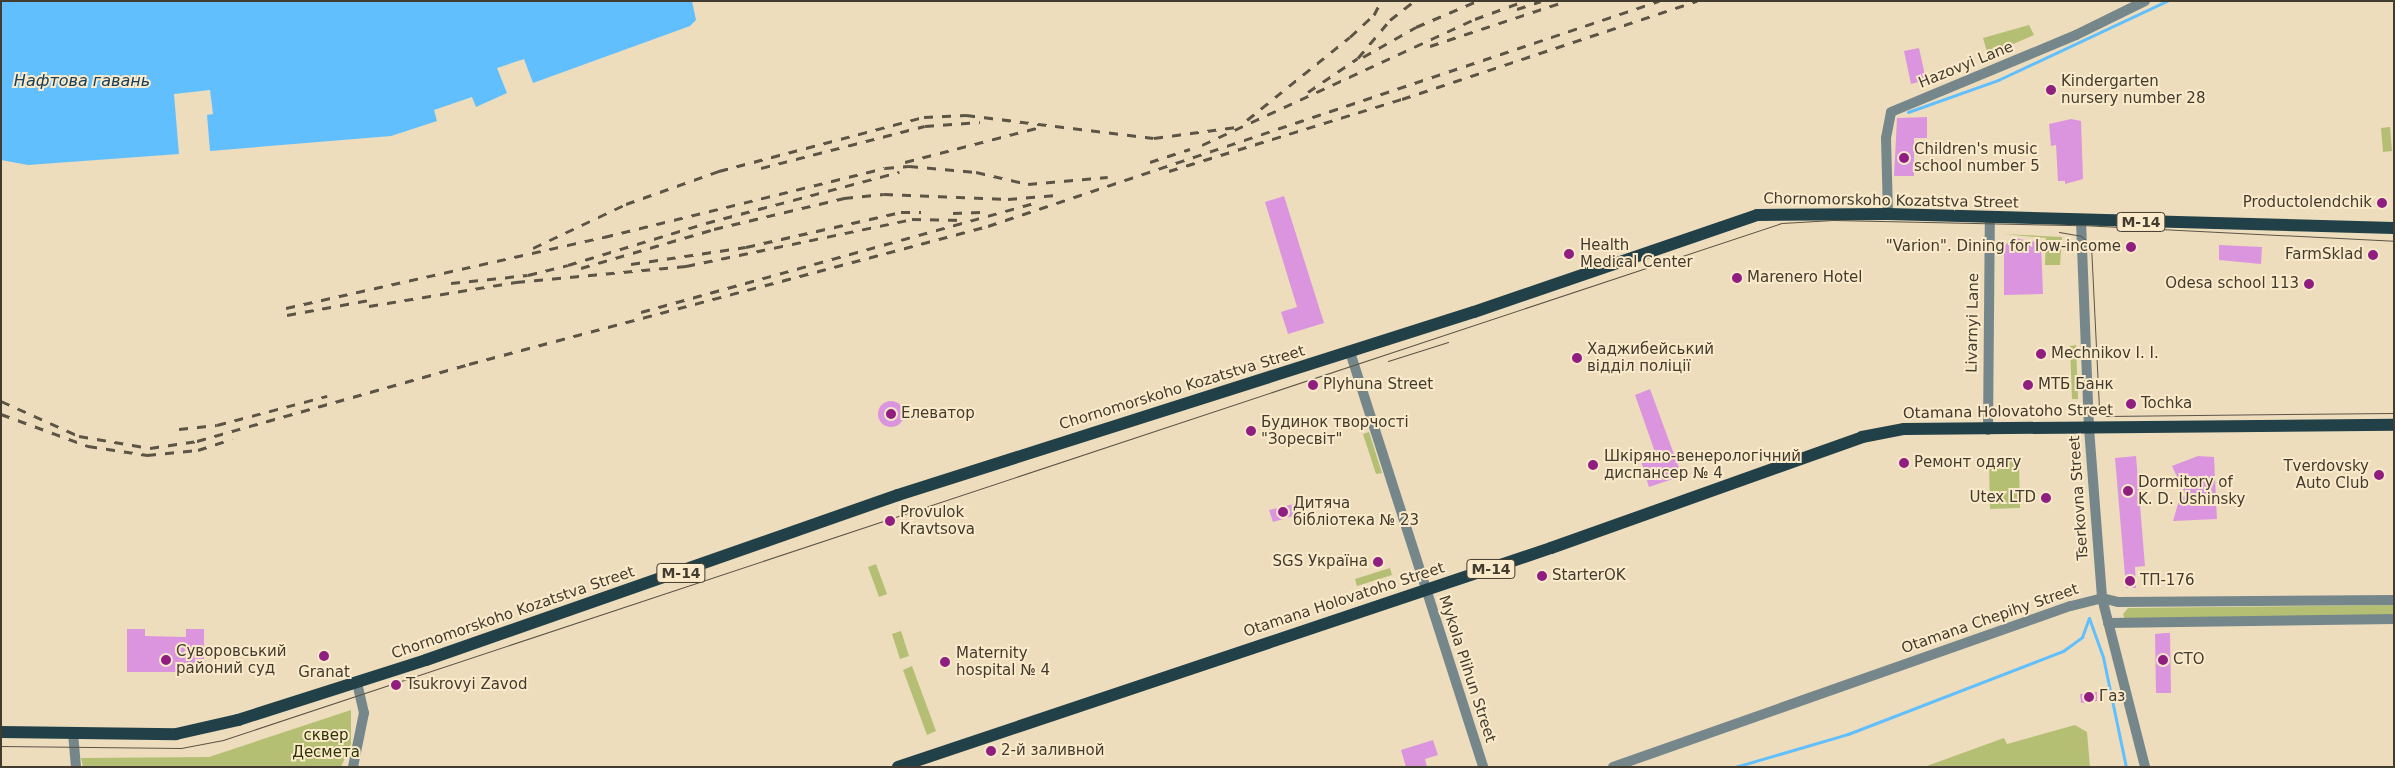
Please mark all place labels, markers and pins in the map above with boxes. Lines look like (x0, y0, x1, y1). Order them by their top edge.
place label: Kindergarten nursery number 28 (2061, 72, 2205, 107)
marker: Kindergarten nursery number 28 (2045, 84, 2057, 96)
place label: Children's music school number 5 (1914, 140, 2040, 175)
marker: Children's music school number 5 (1898, 152, 1910, 164)
place label: Productolendchik (2243, 194, 2372, 212)
marker: Productolendchik (2376, 197, 2388, 209)
place label: Health Medical Center (1580, 236, 1693, 271)
place label: "Varion". Dining for low-income (1886, 238, 2121, 256)
marker: "Varion". Dining for low-income (2125, 241, 2137, 253)
place label: FarmSklad (2285, 246, 2363, 264)
marker: Health Medical Center (1562, 247, 1576, 261)
marker: FarmSklad (2367, 249, 2379, 261)
place label: Marenero Hotel (1747, 269, 1862, 287)
marker: Marenero Hotel (1731, 272, 1743, 284)
place label: Odesa school 113 (2165, 275, 2299, 293)
marker: Odesa school 113 (2303, 278, 2315, 290)
place label: Хаджибейський відділ поліції (1587, 340, 1714, 375)
place label: Mechnikov I. І. (2051, 345, 2159, 363)
marker: Mechnikov I. І. (2035, 348, 2047, 360)
marker: Хаджибейський відділ поліції (1571, 352, 1583, 364)
place label: Plyhuna Street (1323, 376, 1433, 394)
place label: МТБ Банк (2038, 376, 2114, 394)
marker: Plyhuna Street (1307, 379, 1319, 391)
marker: МТБ Банк (2022, 379, 2034, 391)
place label: Tochka (2141, 395, 2192, 413)
marker: Tochka (2125, 398, 2137, 410)
place label: Елеватор (901, 405, 975, 423)
marker: Елеватор (885, 408, 897, 420)
place label: Будинок творчості "Зоресвіт" (1261, 413, 1409, 448)
marker: Будинок творчості "Зоресвіт" (1245, 425, 1257, 437)
place label: Шкіряно-венерологічний диспансер № 4 (1604, 447, 1801, 482)
place label: Ремонт одягу (1914, 454, 2021, 472)
marker: Ремонт одягу (1898, 457, 1910, 469)
place label: Tverdovsky Auto Club (2283, 457, 2369, 492)
marker: Шкіряно-венерологічний диспансер № 4 (1586, 458, 1600, 472)
marker: Tverdovsky Auto Club (2373, 469, 2385, 481)
place label: Dormitory of K. D. Ushinsky (2138, 473, 2245, 508)
marker: Dormitory of K. D. Ushinsky (2122, 485, 2134, 497)
place label: Utex LTD (1970, 489, 2036, 507)
marker: Utex LTD (2040, 492, 2052, 504)
place label: Дитяча бібліотека № 23 (1293, 494, 1419, 529)
place label: Provulok Kravtsova (900, 503, 975, 538)
marker: Дитяча бібліотека № 23 (1277, 506, 1289, 518)
marker: Provulok Kravtsova (884, 515, 896, 527)
place label: SGS Україна (1272, 553, 1368, 571)
marker: SGS Україна (1372, 556, 1384, 568)
place label: StarterOK (1552, 567, 1626, 585)
marker: StarterOK (1536, 570, 1548, 582)
place label: ТП-176 (2140, 572, 2194, 590)
marker: ТП-176 (2124, 575, 2136, 587)
place label: Суворовський районий суд (176, 642, 287, 677)
place label: Maternity hospital № 4 (956, 644, 1050, 679)
marker: Granat (318, 650, 330, 662)
place label: СТО (2173, 651, 2204, 669)
marker: Суворовський районий суд (160, 654, 172, 666)
marker: СТО (2157, 654, 2169, 666)
marker: Maternity hospital № 4 (938, 655, 952, 669)
place label: Granat (298, 664, 350, 682)
place label: Tsukrovyi Zavod (406, 676, 527, 694)
marker: Tsukrovyi Zavod (390, 679, 402, 691)
place label: Газ (2099, 688, 2125, 706)
marker: Газ (2083, 691, 2095, 703)
place label: 2-й заливной (1001, 742, 1105, 760)
marker: 2-й заливной (985, 745, 997, 757)

